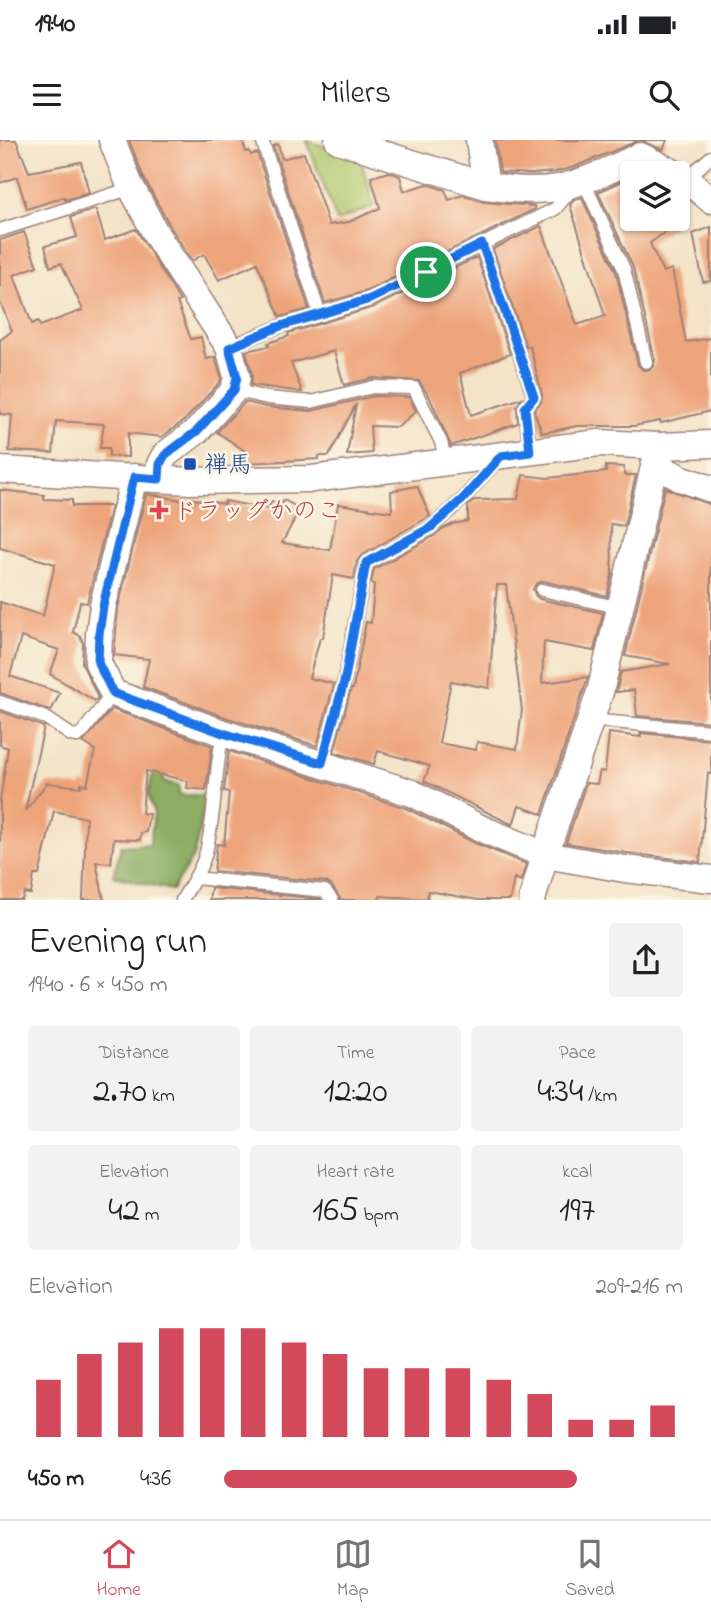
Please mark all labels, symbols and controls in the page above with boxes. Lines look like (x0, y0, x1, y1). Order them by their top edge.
text: 19:40 (35, 6, 75, 44)
text: Milers (320, 71, 391, 118)
icon: menu (28, 76, 66, 114)
icon: search (645, 76, 683, 114)
map controls (620, 161, 690, 231)
button: layers (620, 161, 690, 231)
pin (396, 242, 456, 302)
icon: arrive (407, 253, 445, 291)
place label: 禅馬 (204, 449, 252, 484)
marker: 禅馬 (182, 456, 198, 472)
place label: ドラッグかのこ (173, 495, 341, 530)
marker: ドラッグかのこ (151, 502, 167, 518)
text: Evening run (28, 915, 207, 971)
button: share (609, 923, 683, 997)
text: 19:40 · 6 × 450 m (28, 969, 168, 1002)
text: Distance (99, 1040, 169, 1067)
text: Time (337, 1040, 374, 1067)
text: Pace (559, 1040, 596, 1067)
text: 2.70 (93, 1067, 147, 1118)
text: 12:20 (323, 1067, 388, 1118)
text: 4:34 (537, 1067, 583, 1118)
text: km (147, 1083, 175, 1110)
text: /km (583, 1083, 617, 1110)
text: Elevation (99, 1159, 169, 1186)
text: Heart rate (317, 1159, 394, 1186)
text: kcal (562, 1159, 592, 1186)
text: 42 (108, 1186, 140, 1237)
text: 165 (312, 1186, 359, 1237)
text: 197 (559, 1186, 595, 1237)
text: m (140, 1202, 159, 1229)
text: bpm (359, 1202, 399, 1229)
text: Elevation (28, 1271, 113, 1304)
text: 209–216 m (596, 1271, 683, 1304)
text: 450 m (28, 1463, 84, 1496)
text: 4:36 (140, 1463, 171, 1496)
tab: Home (97, 1535, 141, 1604)
tab: Map (334, 1535, 372, 1604)
tab: Saved (565, 1535, 614, 1604)

